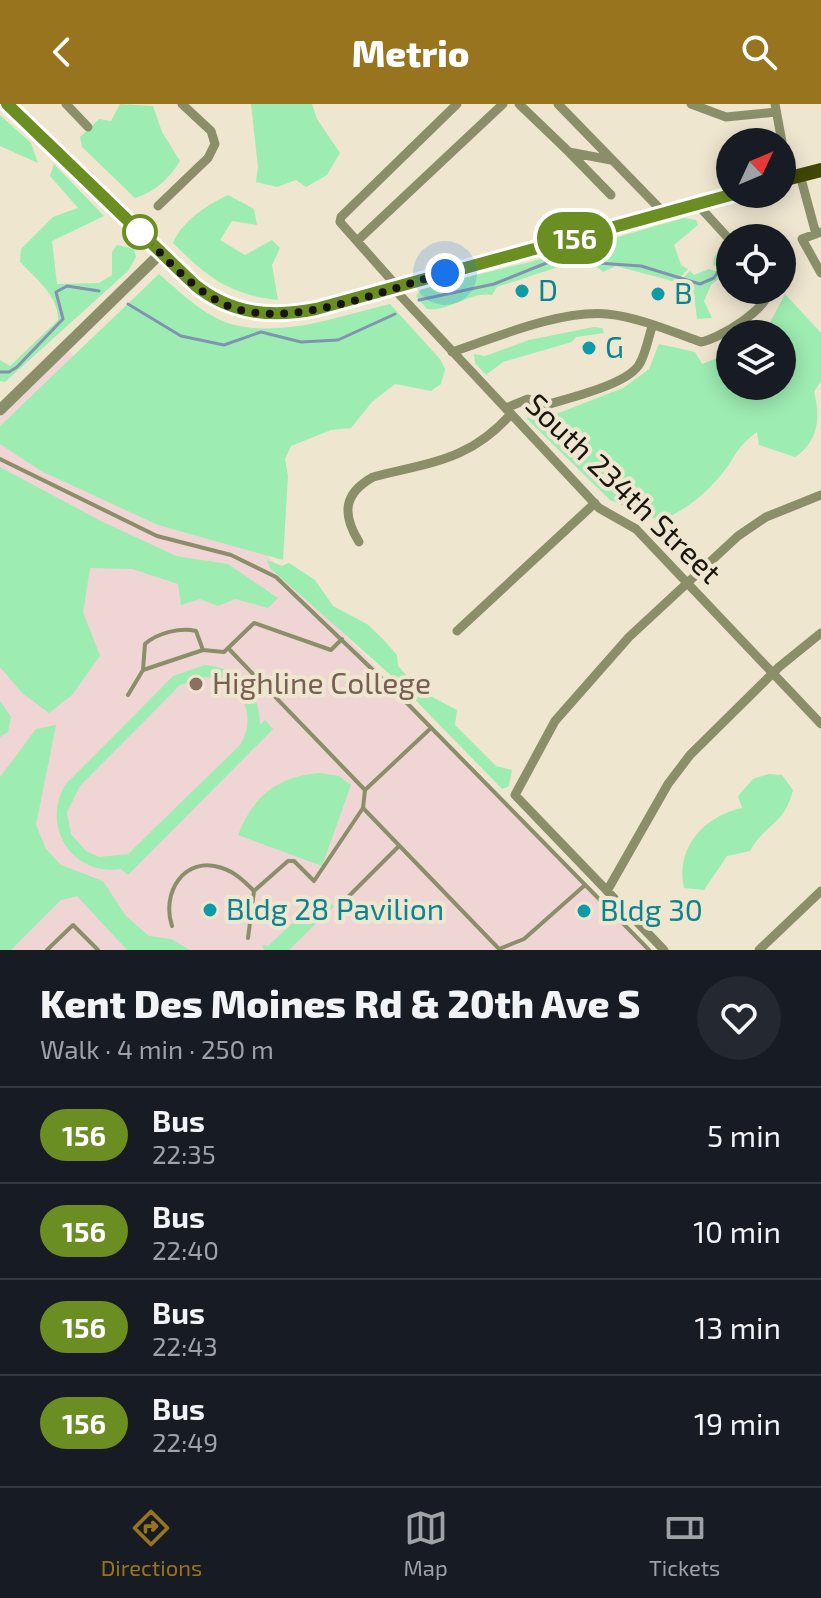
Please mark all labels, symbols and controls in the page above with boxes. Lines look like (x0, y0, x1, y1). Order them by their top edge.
icon: back (40, 30, 84, 74)
icon: search (737, 30, 781, 74)
text: Metrio (352, 31, 469, 74)
north arrow (716, 128, 796, 208)
map controls (716, 128, 796, 400)
line badge: 156 (529, 212, 621, 264)
unlabelled marker (123, 215, 157, 249)
text: 156 (553, 221, 597, 255)
button: locate (716, 224, 796, 304)
your location (425, 253, 465, 293)
place label: D (538, 271, 558, 307)
place label: B (674, 274, 693, 310)
marker: D (513, 282, 531, 300)
marker: B (649, 285, 667, 303)
button: layers (716, 320, 796, 400)
place label: G (605, 328, 624, 364)
marker: G (580, 339, 598, 357)
street label: South 234th Street (519, 385, 729, 590)
place label: Highline College (212, 664, 431, 700)
marker: Highline College (187, 675, 205, 693)
place label: Bldg 28 Pavilion (226, 890, 444, 926)
place label: Bldg 30 (600, 891, 703, 927)
marker: Bldg 28 Pavilion (201, 901, 219, 919)
marker: Bldg 30 (575, 902, 593, 920)
button: heart (697, 976, 781, 1060)
text: Kent Des Moines Rd & 20th Ave S (40, 980, 640, 1026)
text: Walk · 4 min · 250 m (40, 1033, 274, 1064)
text: Bus (152, 1102, 205, 1138)
text: 5 min (707, 1117, 781, 1153)
text: 156 (62, 1118, 106, 1152)
text: 22:35 (152, 1138, 216, 1169)
text: Bus (152, 1198, 205, 1234)
text: 10 min (693, 1213, 781, 1249)
text: 156 (62, 1214, 106, 1248)
text: 22:40 (152, 1234, 219, 1265)
text: Bus (152, 1294, 205, 1330)
text: 13 min (695, 1309, 781, 1345)
text: 156 (62, 1310, 106, 1344)
text: 22:43 (152, 1330, 218, 1361)
text: Bus (152, 1390, 205, 1426)
text: 19 min (694, 1405, 781, 1441)
text: 156 (62, 1406, 106, 1440)
text: 22:49 (152, 1426, 218, 1457)
tab: Directions (101, 1506, 202, 1580)
tab: Map (404, 1506, 448, 1580)
tab: Tickets (649, 1506, 720, 1580)

